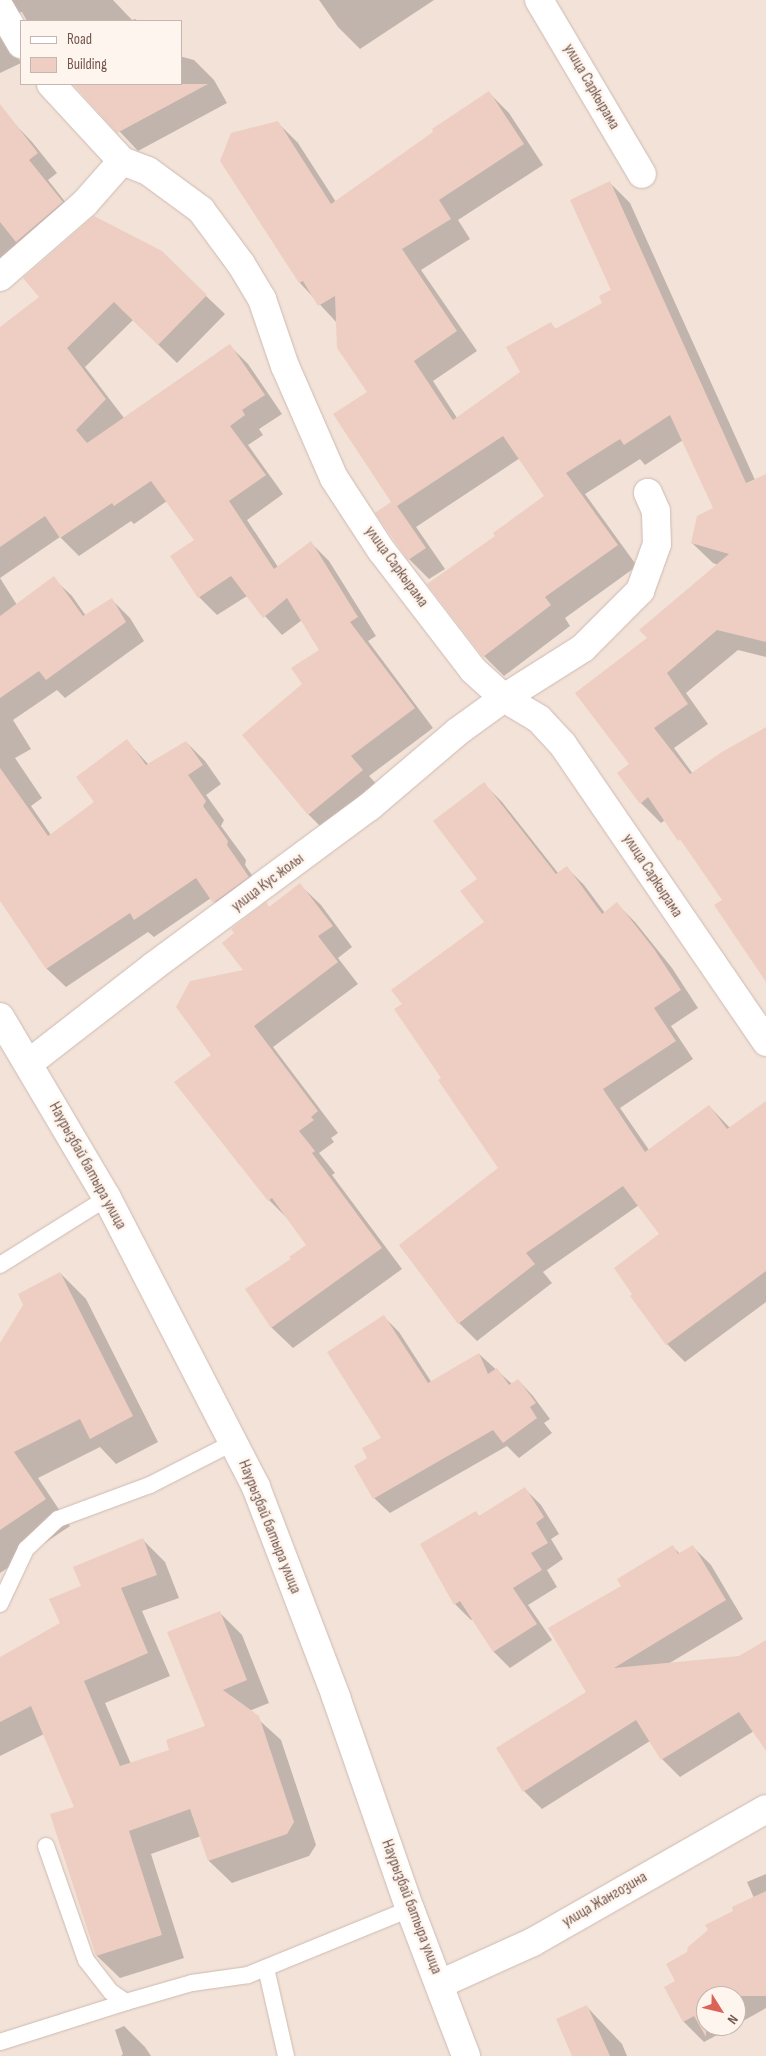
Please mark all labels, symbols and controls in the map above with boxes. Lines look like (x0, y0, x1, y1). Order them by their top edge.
legend (20, 20, 182, 85)
text: Road (67, 30, 92, 49)
street label: улица Саркырама (559, 41, 623, 133)
text: Building (67, 55, 107, 74)
street label: улица Саркырама (360, 523, 432, 611)
street label: улица Саркырама (618, 831, 686, 921)
street label: улица Кус жолы (228, 850, 308, 916)
street label: Наурызбай батыра улица (44, 1099, 130, 1233)
street label: Наурызбай батыра улица (233, 1457, 305, 1597)
street label: Наурызбай батыра улица (376, 1837, 446, 1977)
street label: улица Жангозина (559, 1868, 651, 1932)
north arrow (696, 1986, 746, 2036)
text: N (724, 2011, 742, 2028)

